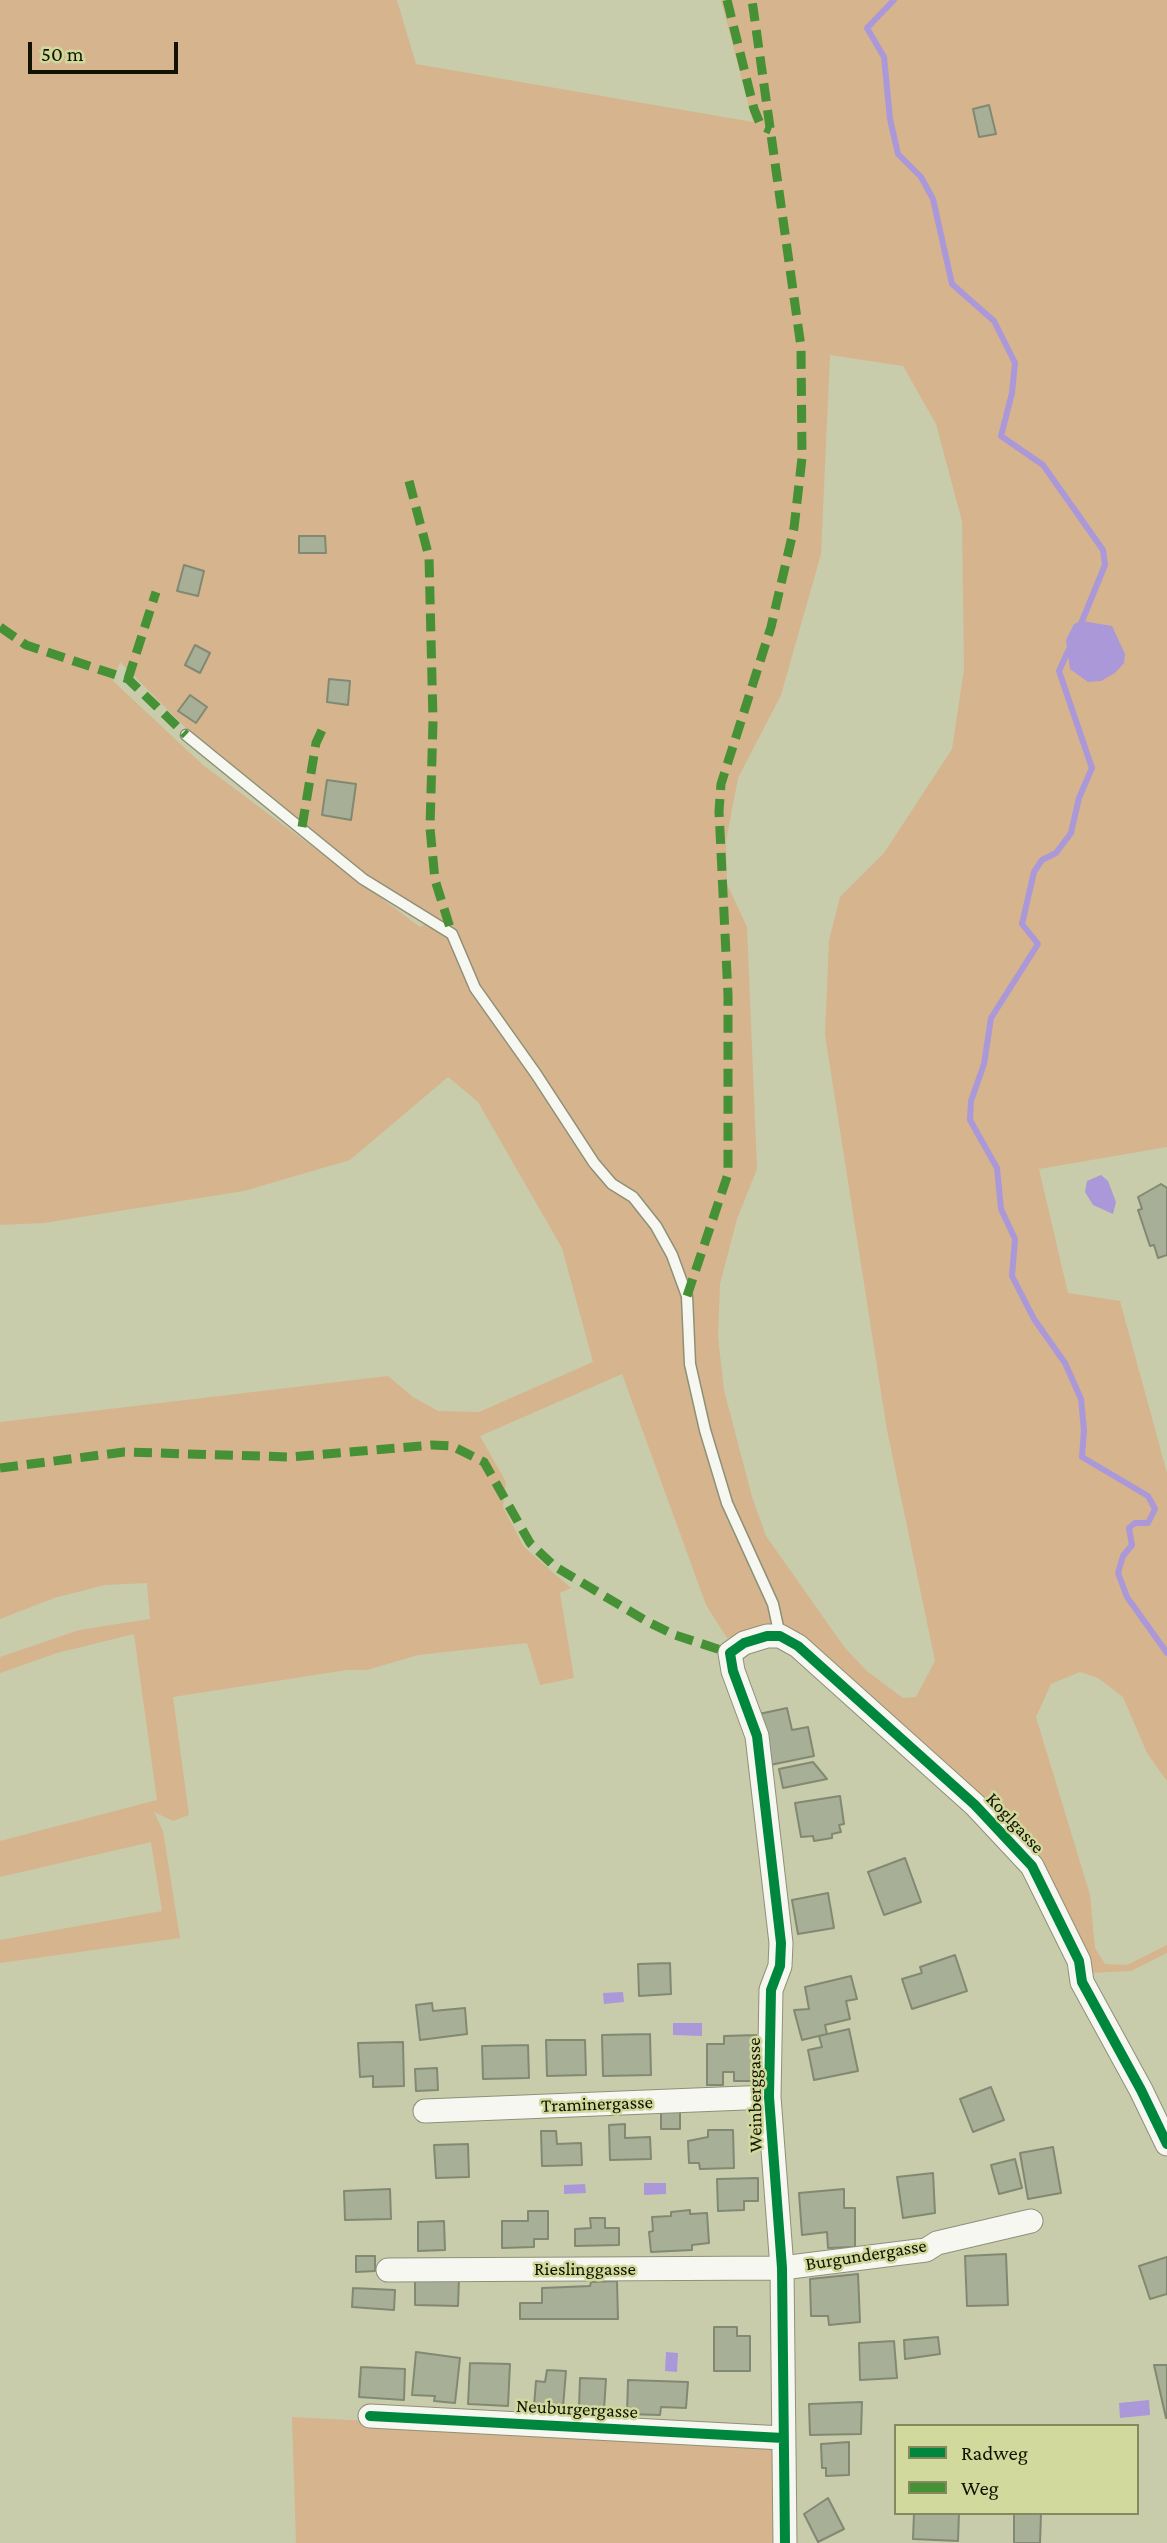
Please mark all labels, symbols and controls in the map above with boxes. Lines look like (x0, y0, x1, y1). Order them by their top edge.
scale bar (32, 28, 182, 72)
text: 50 m (41, 42, 84, 66)
street label: Koglgasse (981, 1788, 1049, 1858)
street label: Weinberggasse (743, 2037, 767, 2153)
street label: Traminergasse (541, 2091, 653, 2117)
street label: Burgundergasse (804, 2234, 928, 2276)
street label: Rieslinggasse (534, 2258, 636, 2280)
street label: Neuburgergasse (515, 2394, 639, 2424)
legend (894, 2424, 1139, 2515)
text: Radweg (961, 2441, 1028, 2465)
text: Weg (961, 2476, 999, 2500)

